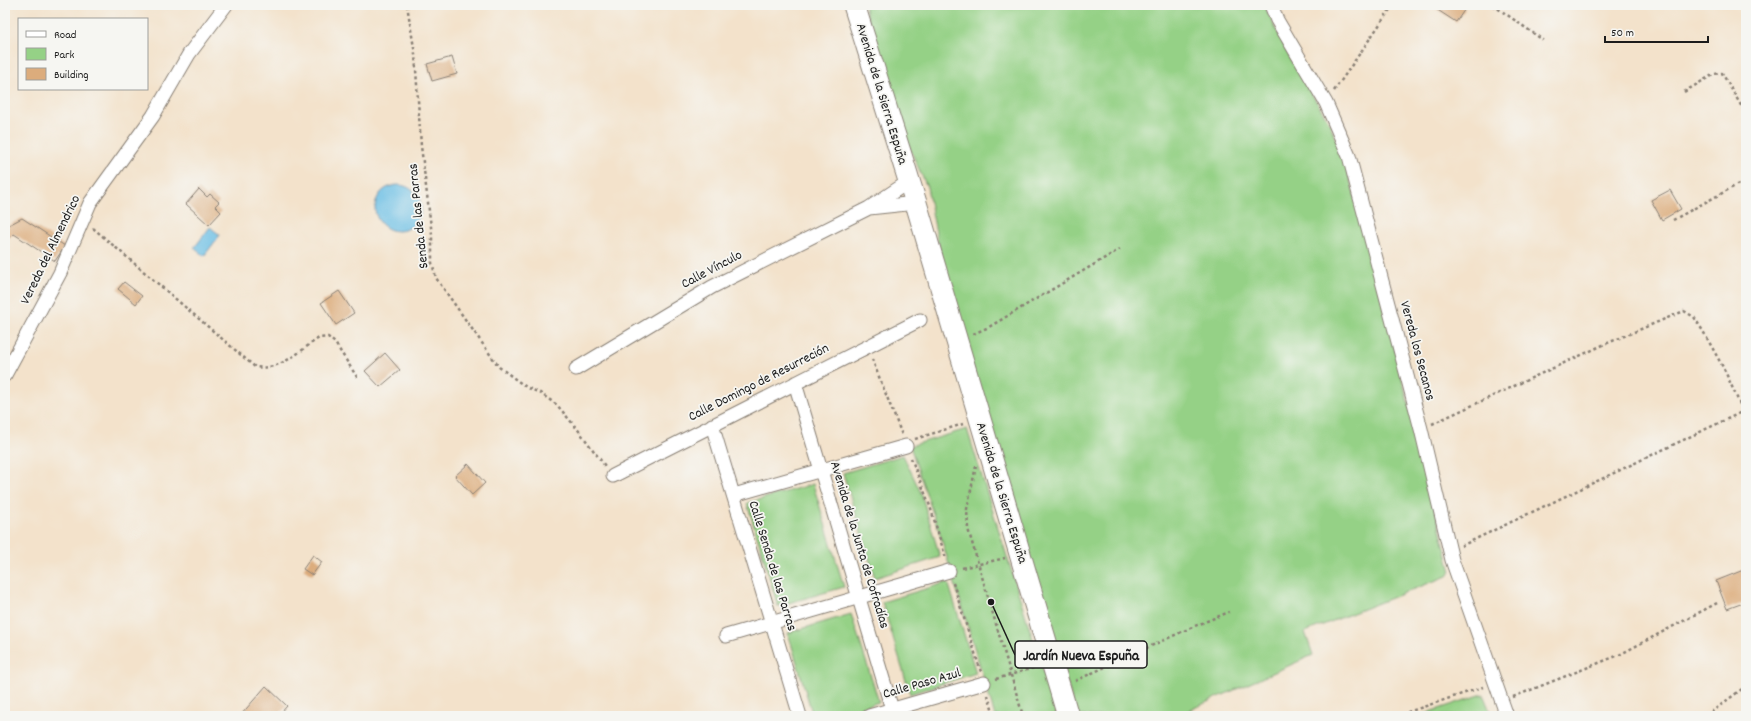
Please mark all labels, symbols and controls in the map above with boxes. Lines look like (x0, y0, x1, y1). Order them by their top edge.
legend (18, 18, 148, 90)
scale bar (1605, 18, 1708, 44)
street label: Avenida de la Sierra Espuña (850, 21, 912, 168)
text: 50 m (1611, 25, 1634, 42)
text: Road (54, 27, 76, 44)
text: Park (54, 47, 75, 64)
text: Building (54, 67, 89, 84)
street label: Senda de las Parras (404, 162, 434, 270)
street label: Vereda del Almendrico (16, 192, 86, 308)
street label: Calle Vínculo (678, 246, 746, 294)
street label: Vereda los Secanos (1394, 299, 1440, 403)
street label: Calle Domingo de Resurreción (685, 339, 833, 427)
street label: Avenida de la Sierra Espuña (970, 420, 1032, 567)
street label: Avenida de la Junta de Cofradías (824, 459, 894, 631)
street label: Calle Senda de las Parras (743, 498, 801, 634)
callout: Jardín Nueva Espuña (1015, 641, 1147, 668)
text: Jardín Nueva Espuña (1023, 646, 1140, 668)
street label: Calle Paso Azul (881, 663, 964, 705)

